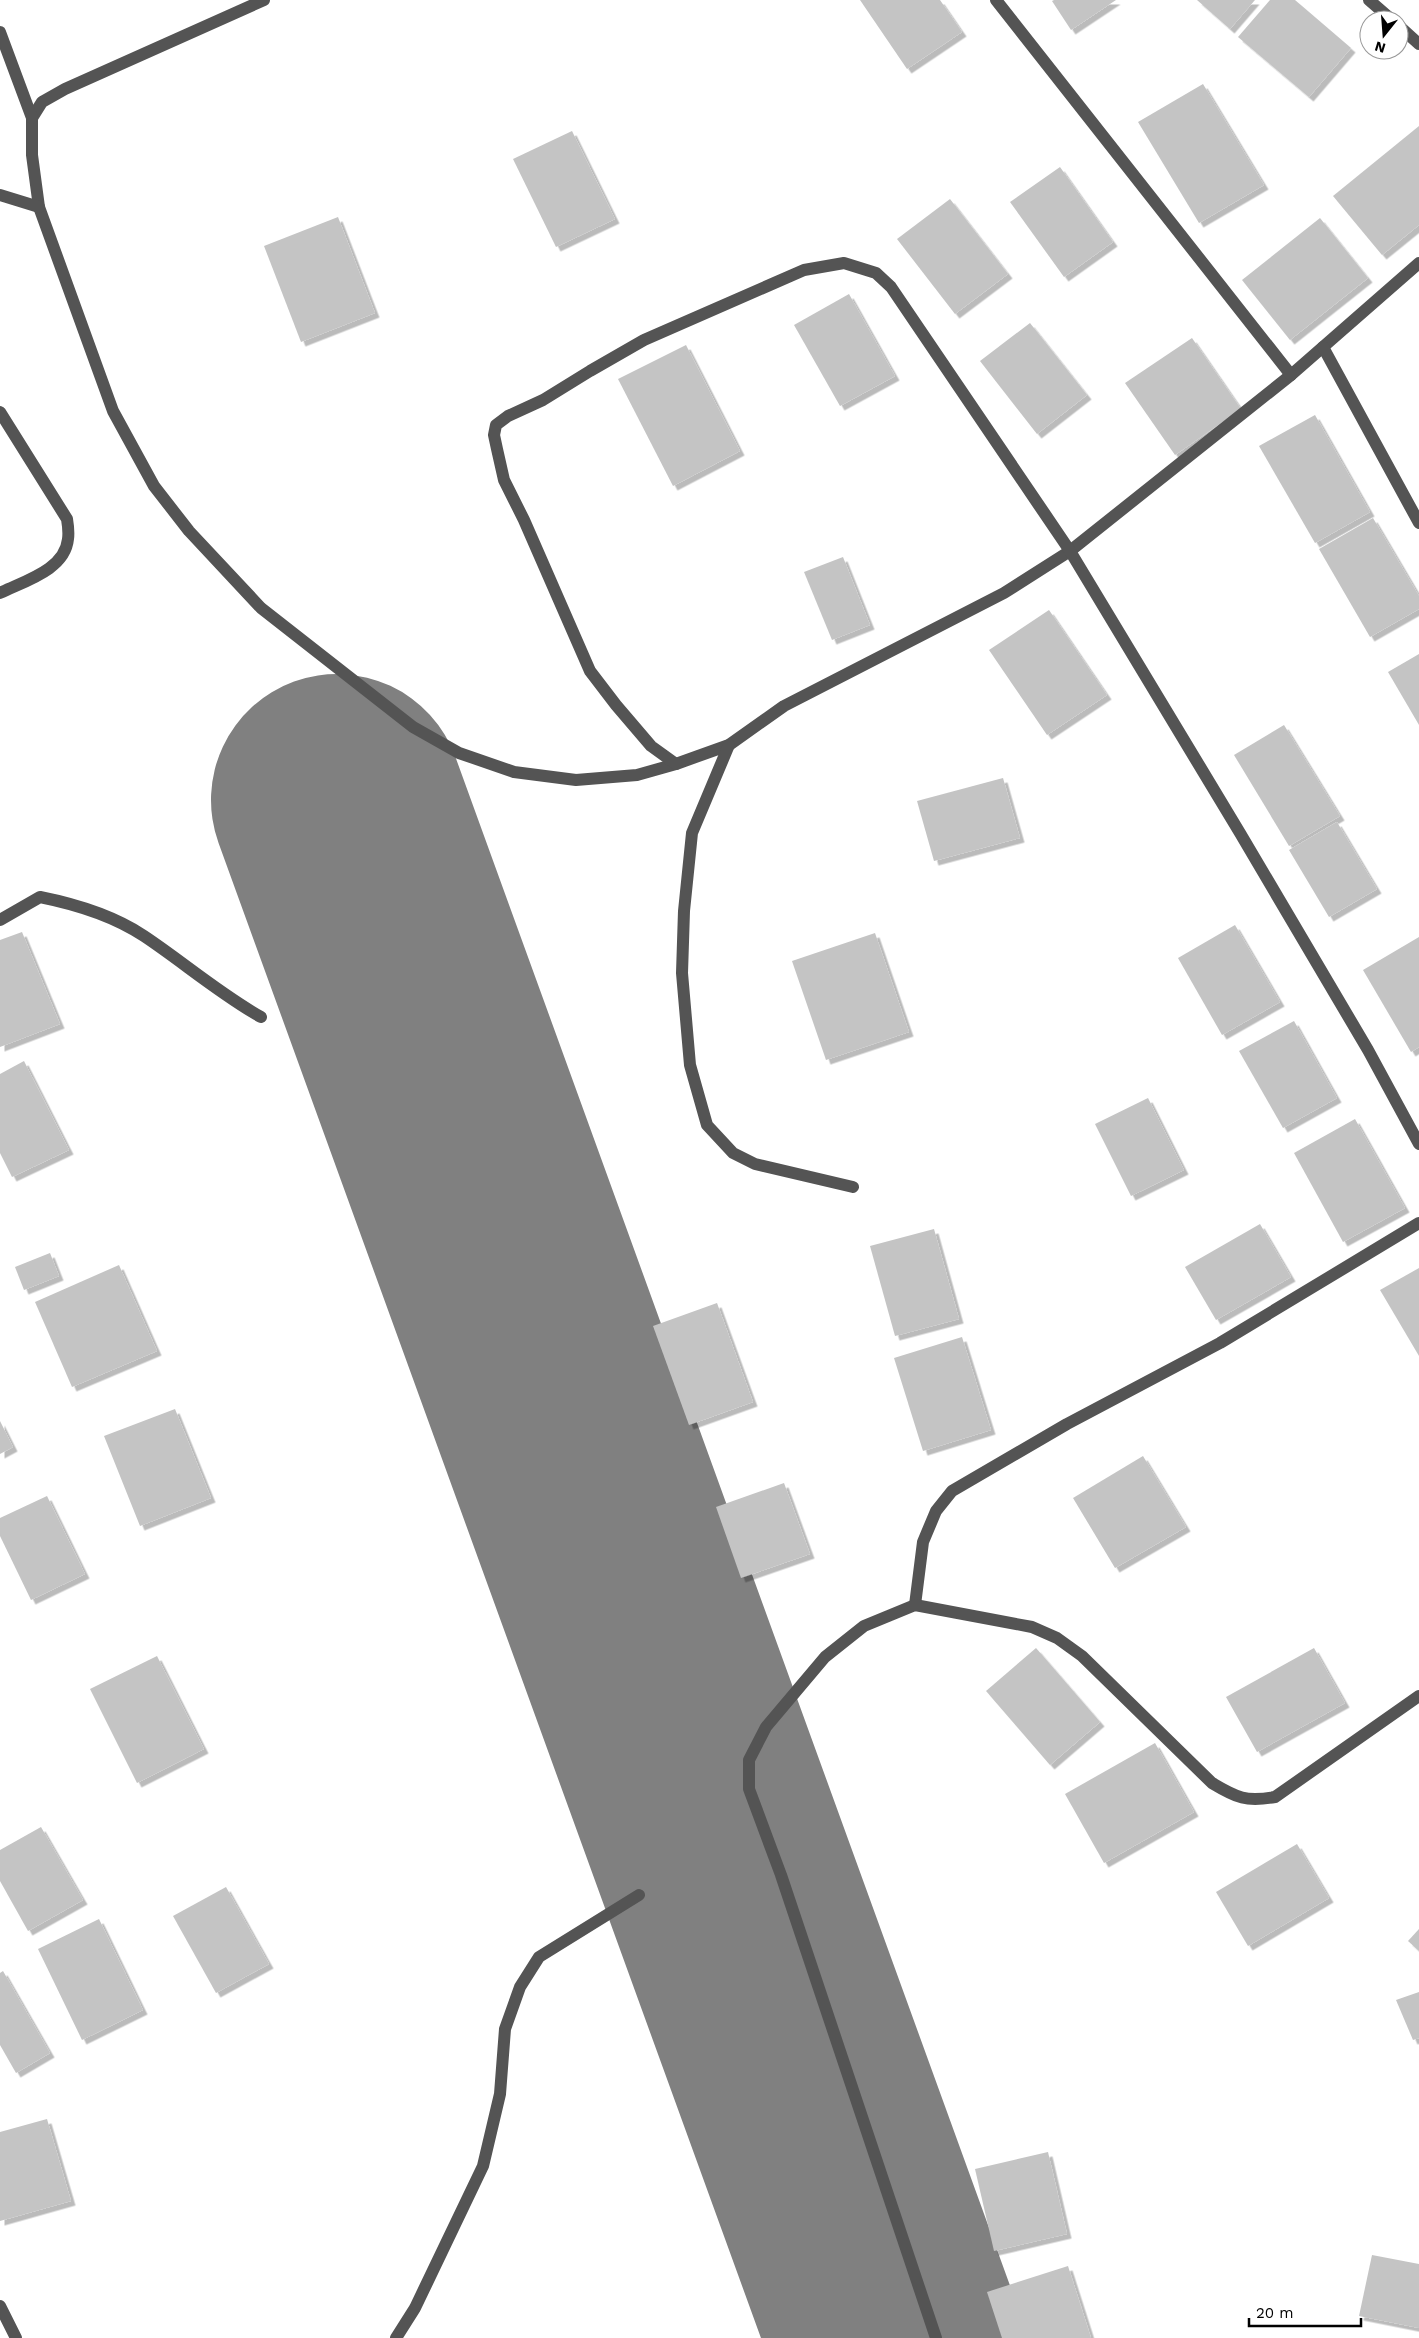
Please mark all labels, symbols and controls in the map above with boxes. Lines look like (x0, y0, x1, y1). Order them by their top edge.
north arrow (1359, 10, 1409, 60)
text: N (1373, 38, 1387, 57)
scale bar (1249, 2296, 1362, 2328)
text: 20 m (1256, 2304, 1294, 2322)

